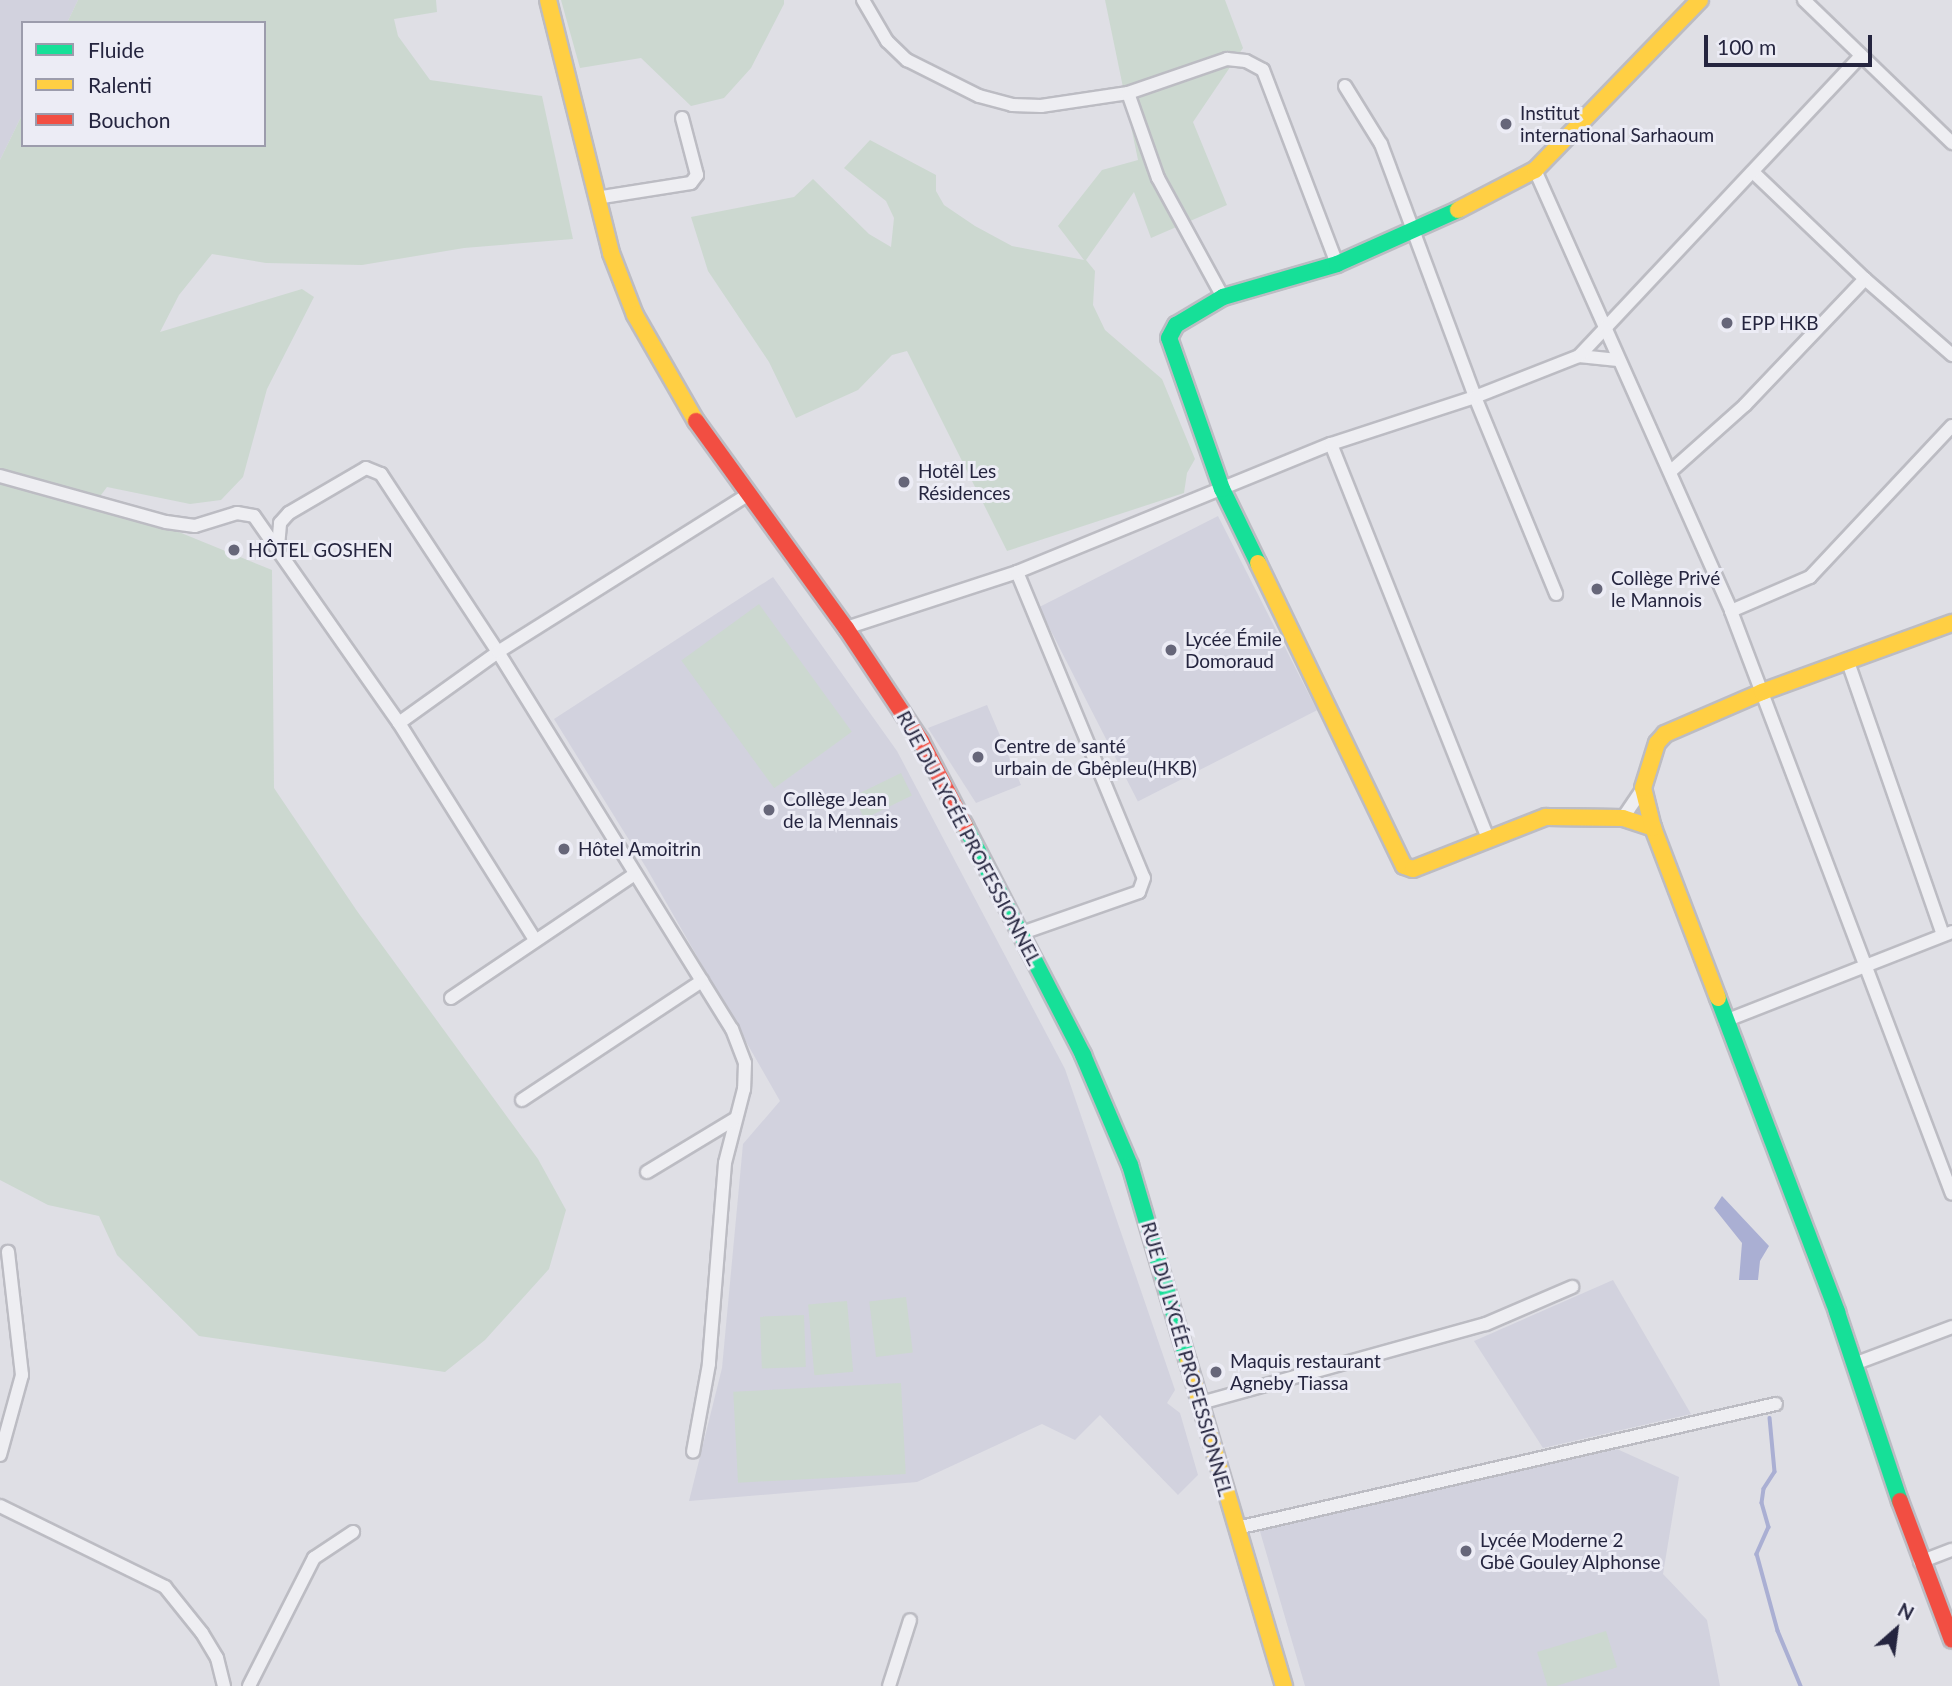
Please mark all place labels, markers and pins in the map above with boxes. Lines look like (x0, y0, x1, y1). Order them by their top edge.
place label: Institut international Sarhaoum (1520, 102, 1714, 146)
marker: Institut international Sarhaoum (1498, 116, 1514, 132)
place label: EPP HKB (1741, 312, 1819, 334)
marker: EPP HKB (1719, 315, 1735, 331)
place label: Hotêl Les Résidences (918, 460, 1011, 504)
marker: Hotêl Les Résidences (896, 474, 912, 490)
place label: HÔTEL GOSHEN (248, 539, 393, 561)
marker: HÔTEL GOSHEN (226, 542, 242, 558)
place label: Collège Privé le Mannois (1611, 567, 1720, 611)
marker: Collège Privé le Mannois (1589, 581, 1605, 597)
place label: Lycée Émile Domoraud (1185, 628, 1282, 672)
marker: Lycée Émile Domoraud (1163, 642, 1179, 658)
place label: Centre de santé urbain de Gbêpleu(HKB) (994, 735, 1197, 779)
marker: Centre de santé urbain de Gbêpleu(HKB) (968, 747, 988, 767)
place label: Collège Jean de la Mennais (783, 788, 898, 832)
marker: Collège Jean de la Mennais (761, 802, 777, 818)
place label: Hôtel Amoitrin (578, 838, 702, 860)
marker: Hôtel Amoitrin (556, 841, 572, 857)
place label: Maquis restaurant Agneby Tiassa (1230, 1350, 1381, 1394)
marker: Maquis restaurant Agneby Tiassa (1208, 1364, 1224, 1380)
place label: Lycée Moderne 2 Gbê Gouley Alphonse (1480, 1529, 1662, 1573)
marker: Lycée Moderne 2 Gbê Gouley Alphonse (1458, 1543, 1474, 1559)

